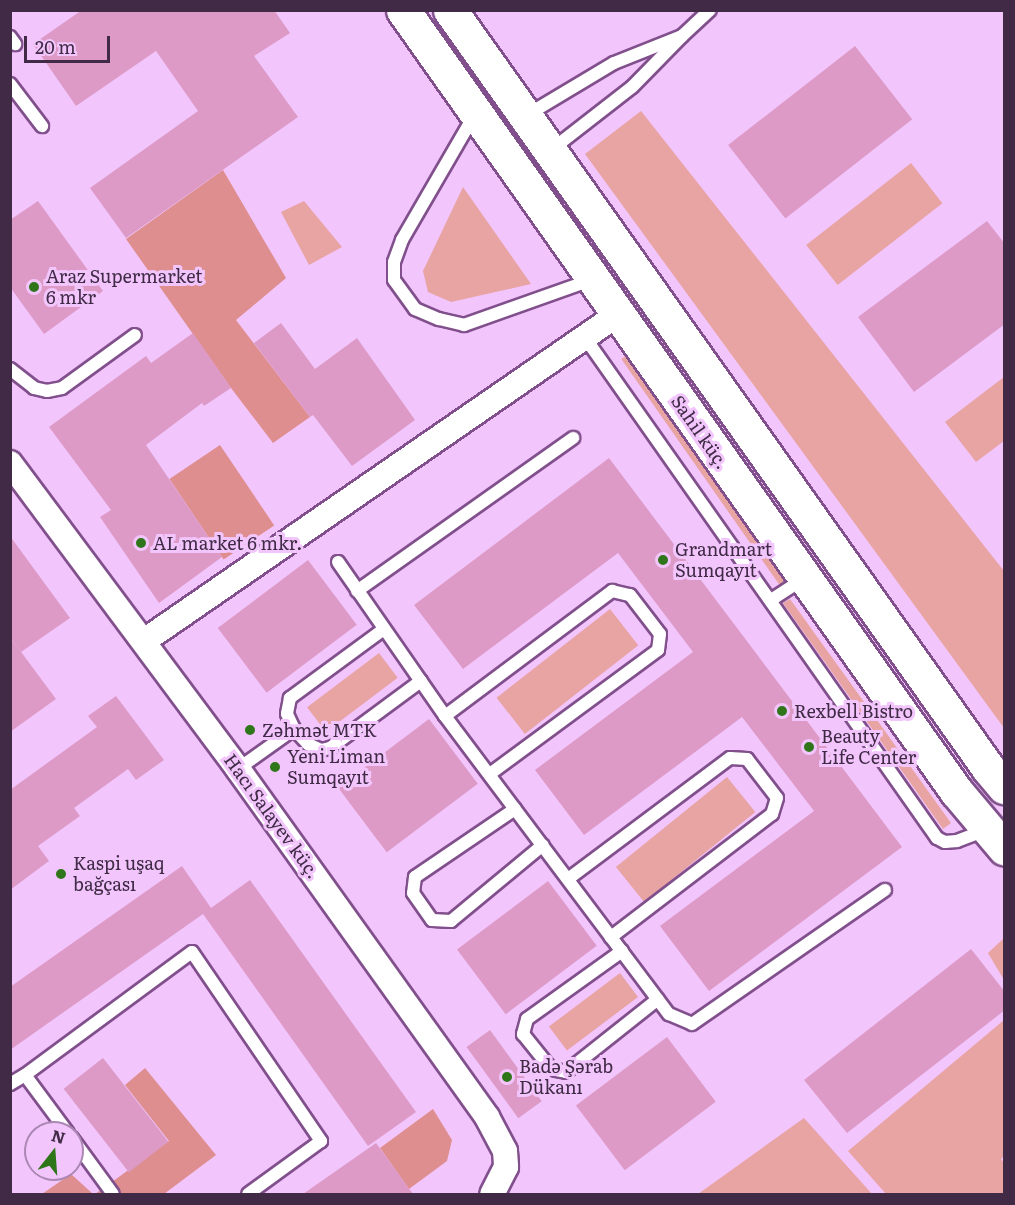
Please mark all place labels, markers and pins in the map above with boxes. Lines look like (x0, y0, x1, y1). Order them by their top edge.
place label: Araz Supermarket 6 mkr (46, 266, 202, 308)
marker: Araz Supermarket 6 mkr (27, 280, 41, 294)
place label: AL market 6 mkr. (153, 532, 302, 554)
marker: AL market 6 mkr. (134, 536, 148, 550)
place label: Grandmart Sumqayıt (675, 539, 772, 582)
marker: Grandmart Sumqayıt (656, 553, 670, 567)
place label: Rexbell Bistro (794, 700, 913, 722)
marker: Rexbell Bistro (775, 704, 789, 718)
place label: Zəhmət MTK (262, 719, 377, 741)
marker: Zəhmət MTK (243, 723, 257, 737)
place label: Beauty Life Center (821, 726, 916, 768)
marker: Beauty Life Center (802, 740, 816, 754)
place label: Yeni Liman Sumqayıt (287, 746, 385, 789)
marker: Yeni Liman Sumqayıt (268, 760, 282, 774)
place label: Kaspi uşaq bağçası (73, 853, 165, 896)
marker: Kaspi uşaq bağçası (54, 867, 68, 881)
place label: Badә Şәrab Dükanı (519, 1056, 613, 1098)
marker: Badә Şәrab Dükanı (500, 1070, 514, 1084)

